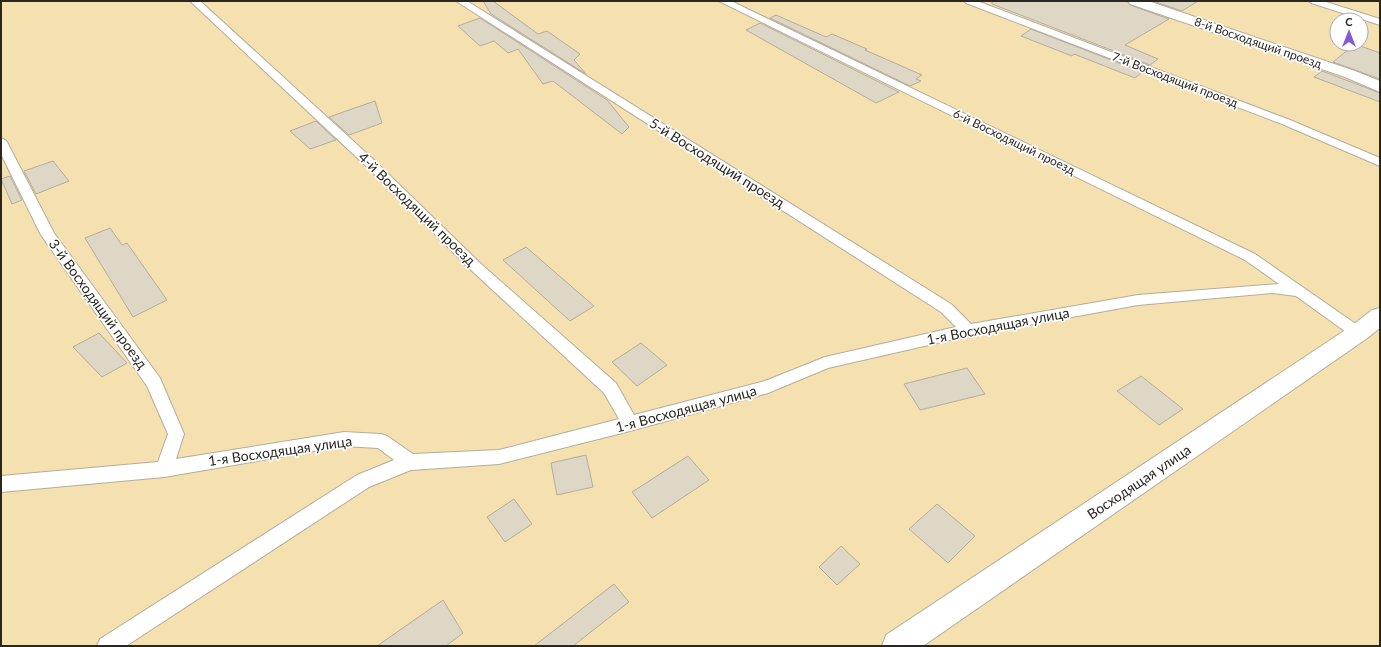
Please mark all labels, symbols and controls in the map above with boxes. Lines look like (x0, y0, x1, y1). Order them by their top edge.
north arrow (1329, 12, 1369, 52)
street label: 8-й Восходящий проезд (1192, 14, 1324, 72)
text: С (1345, 15, 1353, 28)
street label: 7-й Восходящий проезд (1110, 49, 1241, 111)
street label: 6-й Восходящий проезд (951, 105, 1078, 178)
street label: 5-й Восходящий проезд (647, 114, 788, 211)
street label: 4-й Восходящий проезд (355, 148, 480, 269)
street label: 3-й Восходящий проезд (46, 236, 151, 372)
street label: 1-я Восходящая улица (925, 303, 1071, 348)
street label: 1-я Восходящая улица (614, 382, 758, 435)
street label: 1-я Восходящая улица (207, 432, 353, 469)
street label: Восходящая улица (1084, 441, 1194, 523)

